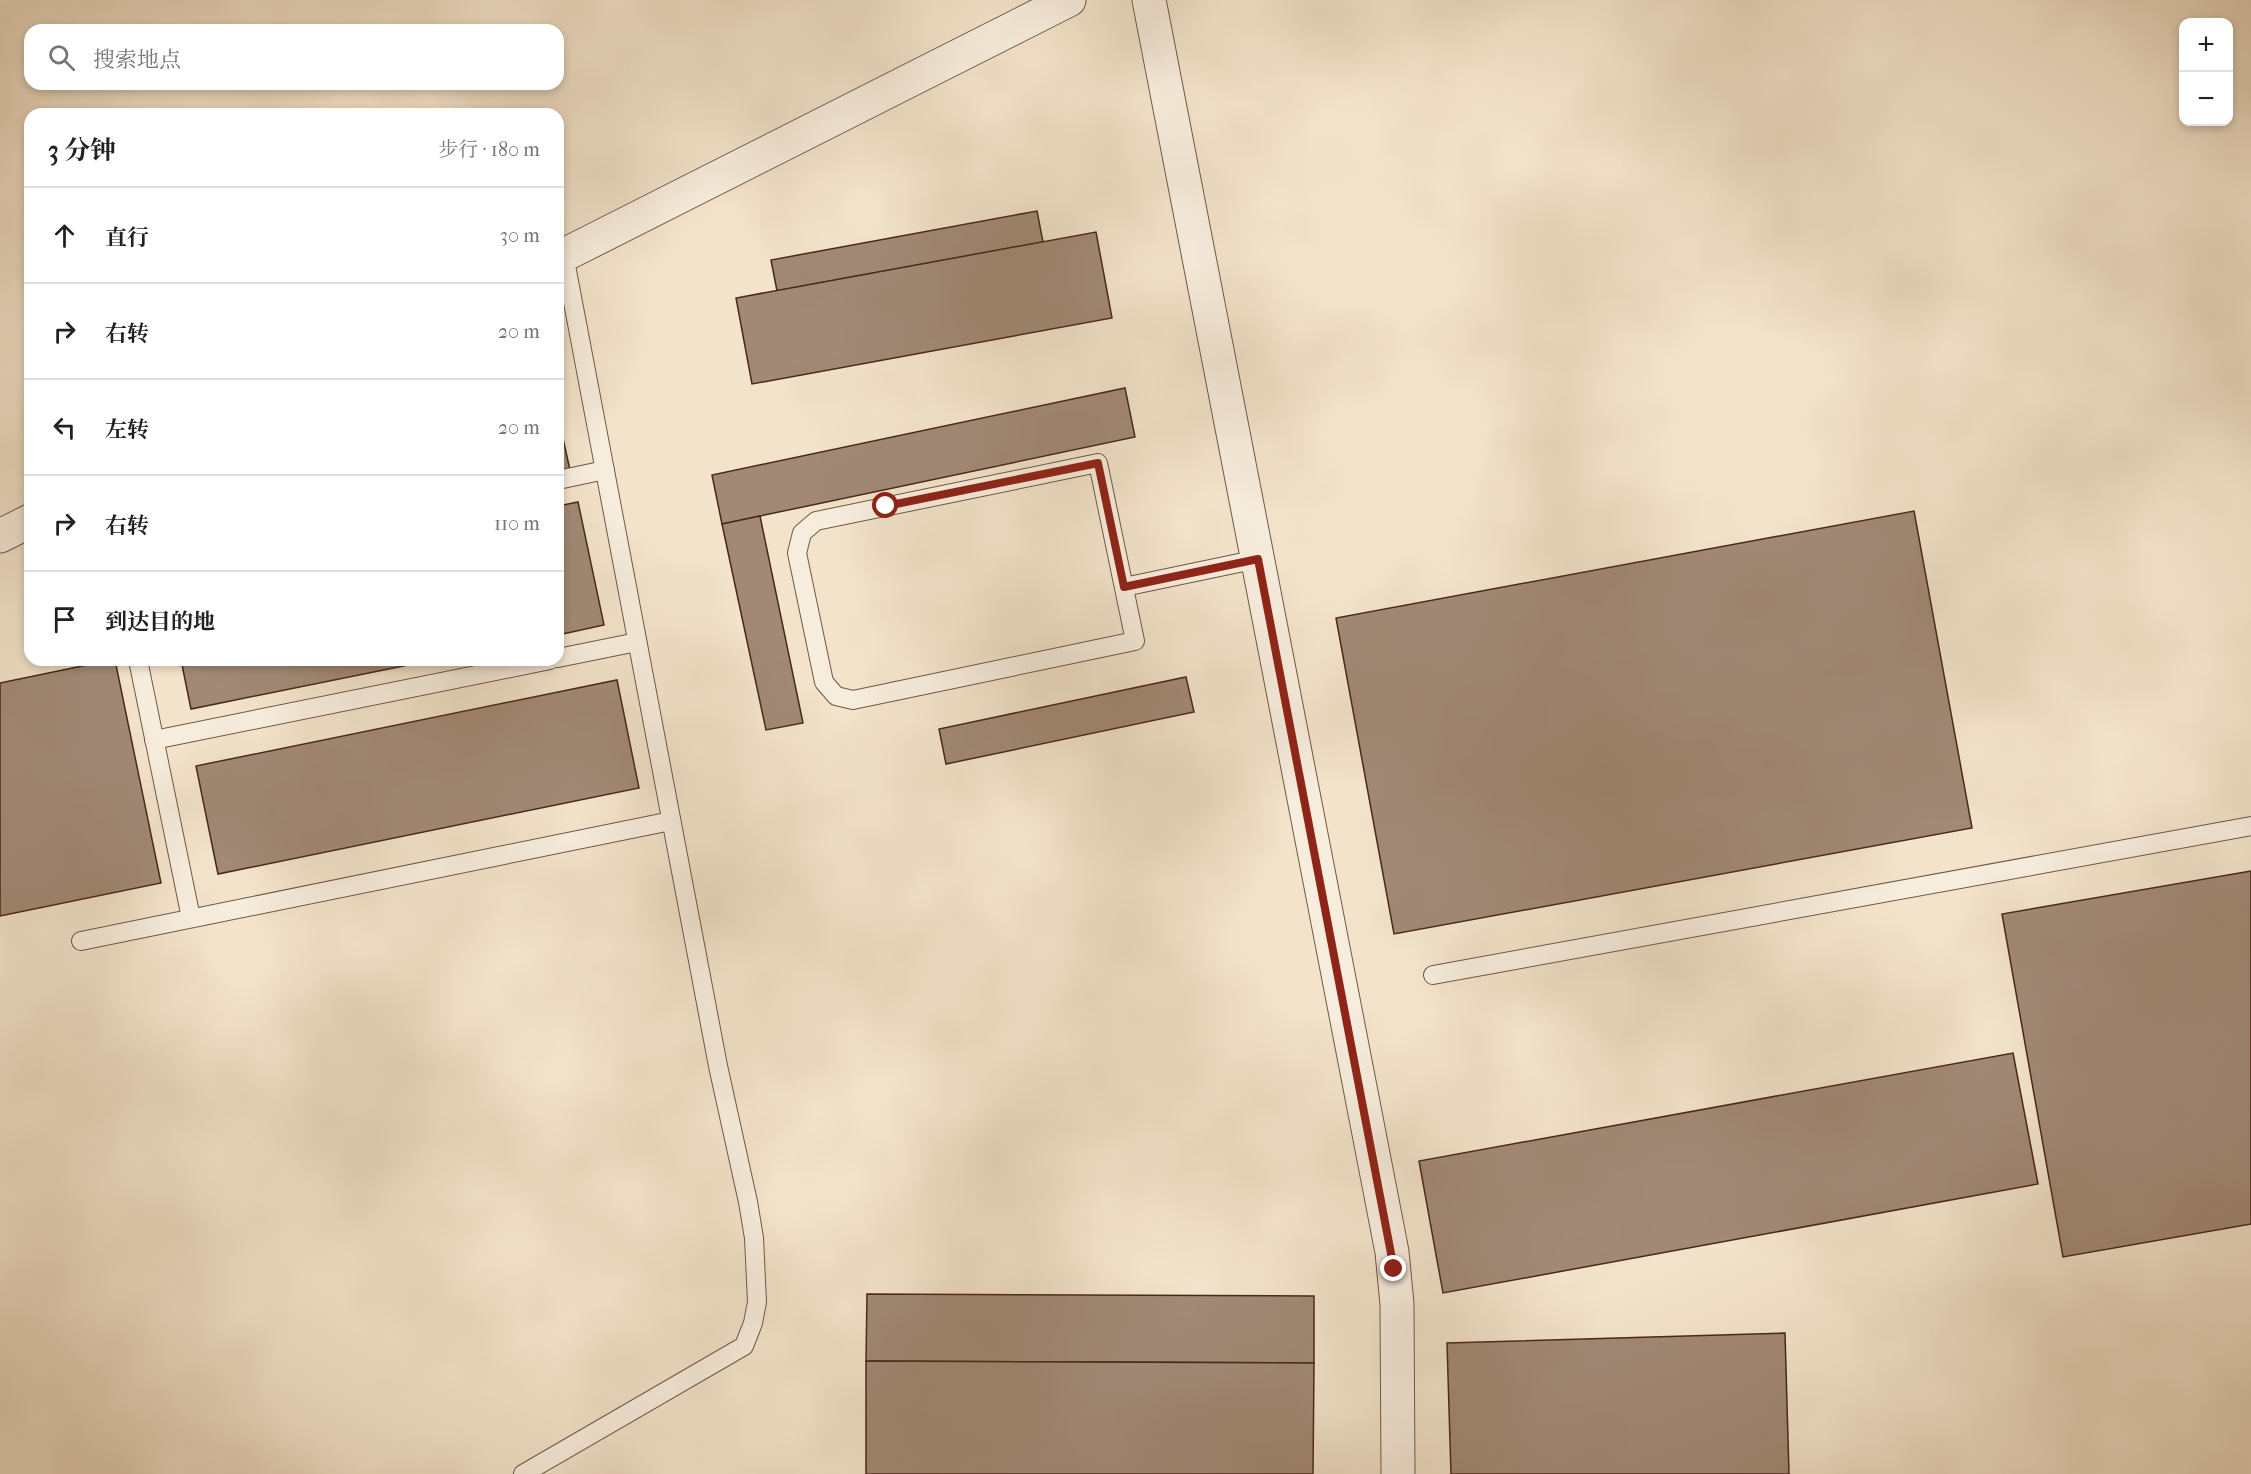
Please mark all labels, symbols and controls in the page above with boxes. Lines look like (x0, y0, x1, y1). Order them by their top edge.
map controls (2179, 18, 2233, 126)
button: + (2179, 18, 2233, 72)
search box (24, 24, 564, 90)
icon: search (45, 41, 78, 74)
text: 搜索地点 (93, 47, 181, 73)
button: − (2179, 72, 2233, 126)
text: 3 分钟 (48, 135, 116, 166)
text: 步行 · 180 m (438, 138, 540, 161)
icon: ahead (48, 219, 81, 252)
text: 30 m (500, 224, 540, 247)
text: 直行 (105, 225, 149, 251)
icon: right (48, 315, 81, 348)
text: 20 m (498, 320, 540, 343)
text: 右转 (105, 321, 149, 347)
icon: left (48, 411, 81, 444)
text: 20 m (498, 416, 540, 439)
text: 左转 (105, 417, 149, 443)
route start (872, 492, 898, 518)
icon: right (48, 507, 81, 540)
text: 110 m (494, 512, 540, 535)
text: 右转 (105, 513, 149, 539)
icon: arrive (48, 603, 81, 636)
text: 到达目的地 (105, 609, 215, 635)
route end (1380, 1255, 1406, 1281)

